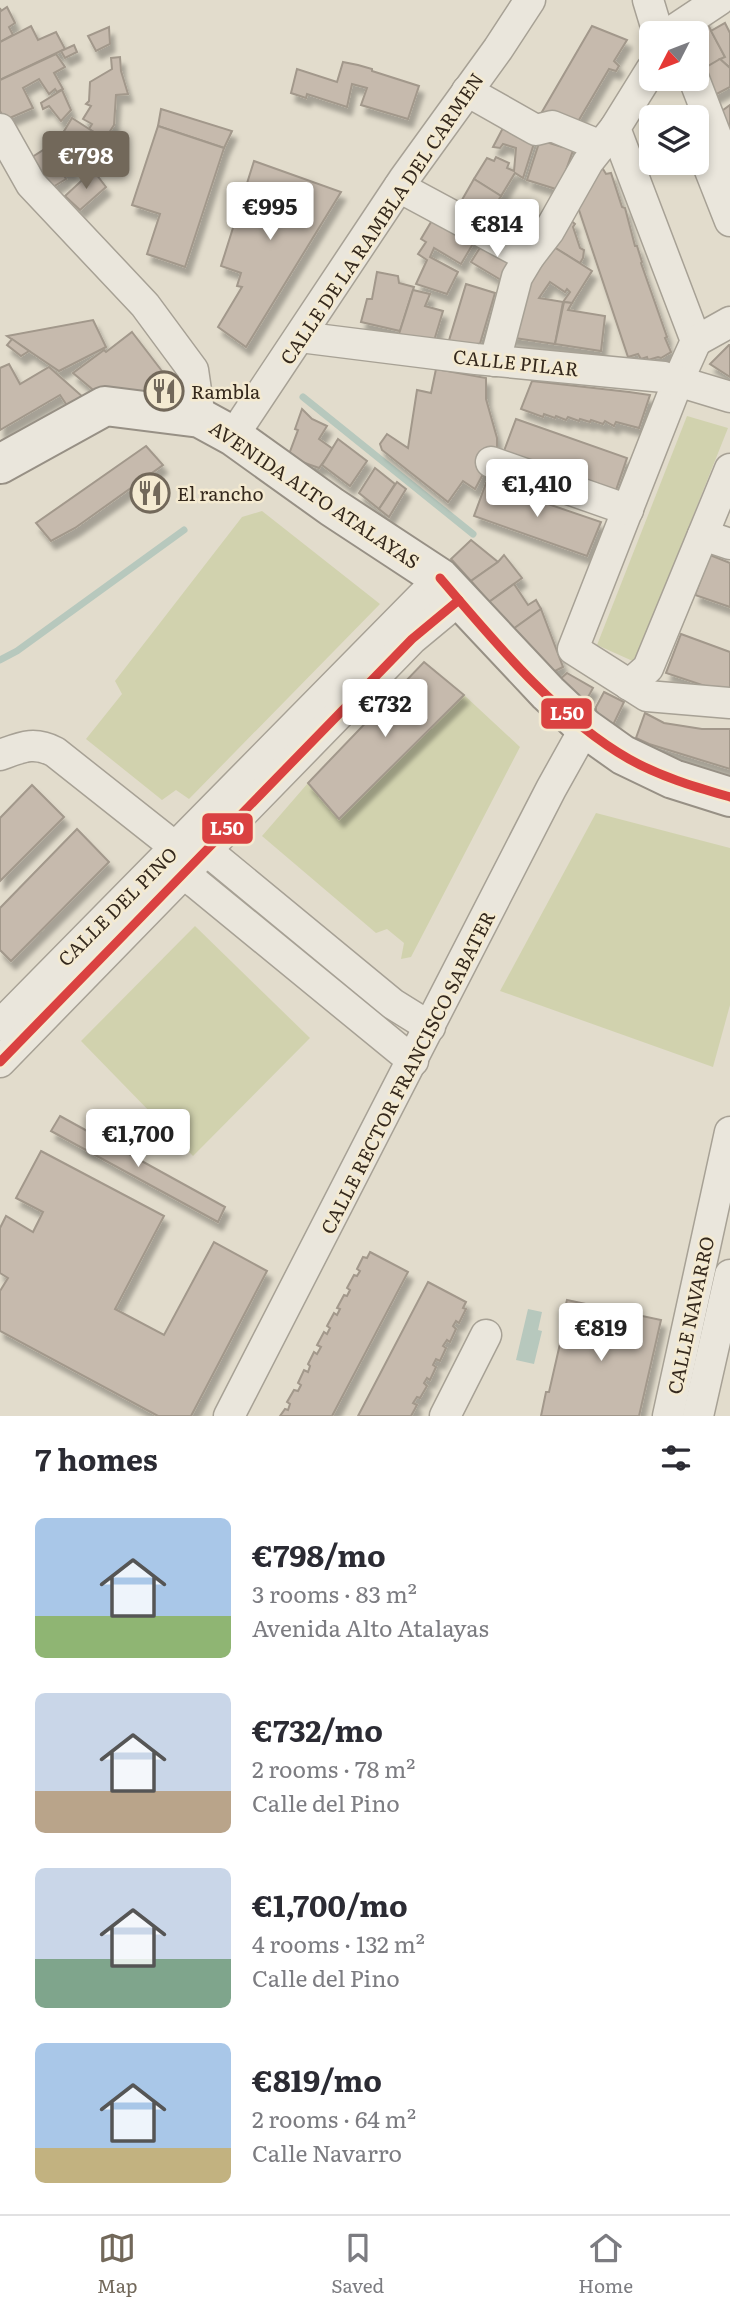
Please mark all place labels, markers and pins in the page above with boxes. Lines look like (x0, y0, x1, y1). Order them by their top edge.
pin: €798 (45, 132, 127, 191)
pin: €995 (229, 182, 311, 242)
pin: €814 (456, 200, 538, 259)
restaurant icon: Rambla (143, 370, 185, 412)
place label: Rambla (191, 377, 261, 405)
pin: €1,410 (480, 460, 594, 519)
restaurant icon: El rancho (129, 472, 171, 514)
place label: El rancho (177, 479, 264, 507)
pin: €732 (344, 680, 426, 739)
pin: €1,700 (81, 1110, 195, 1169)
pin: €819 (560, 1304, 642, 1363)

